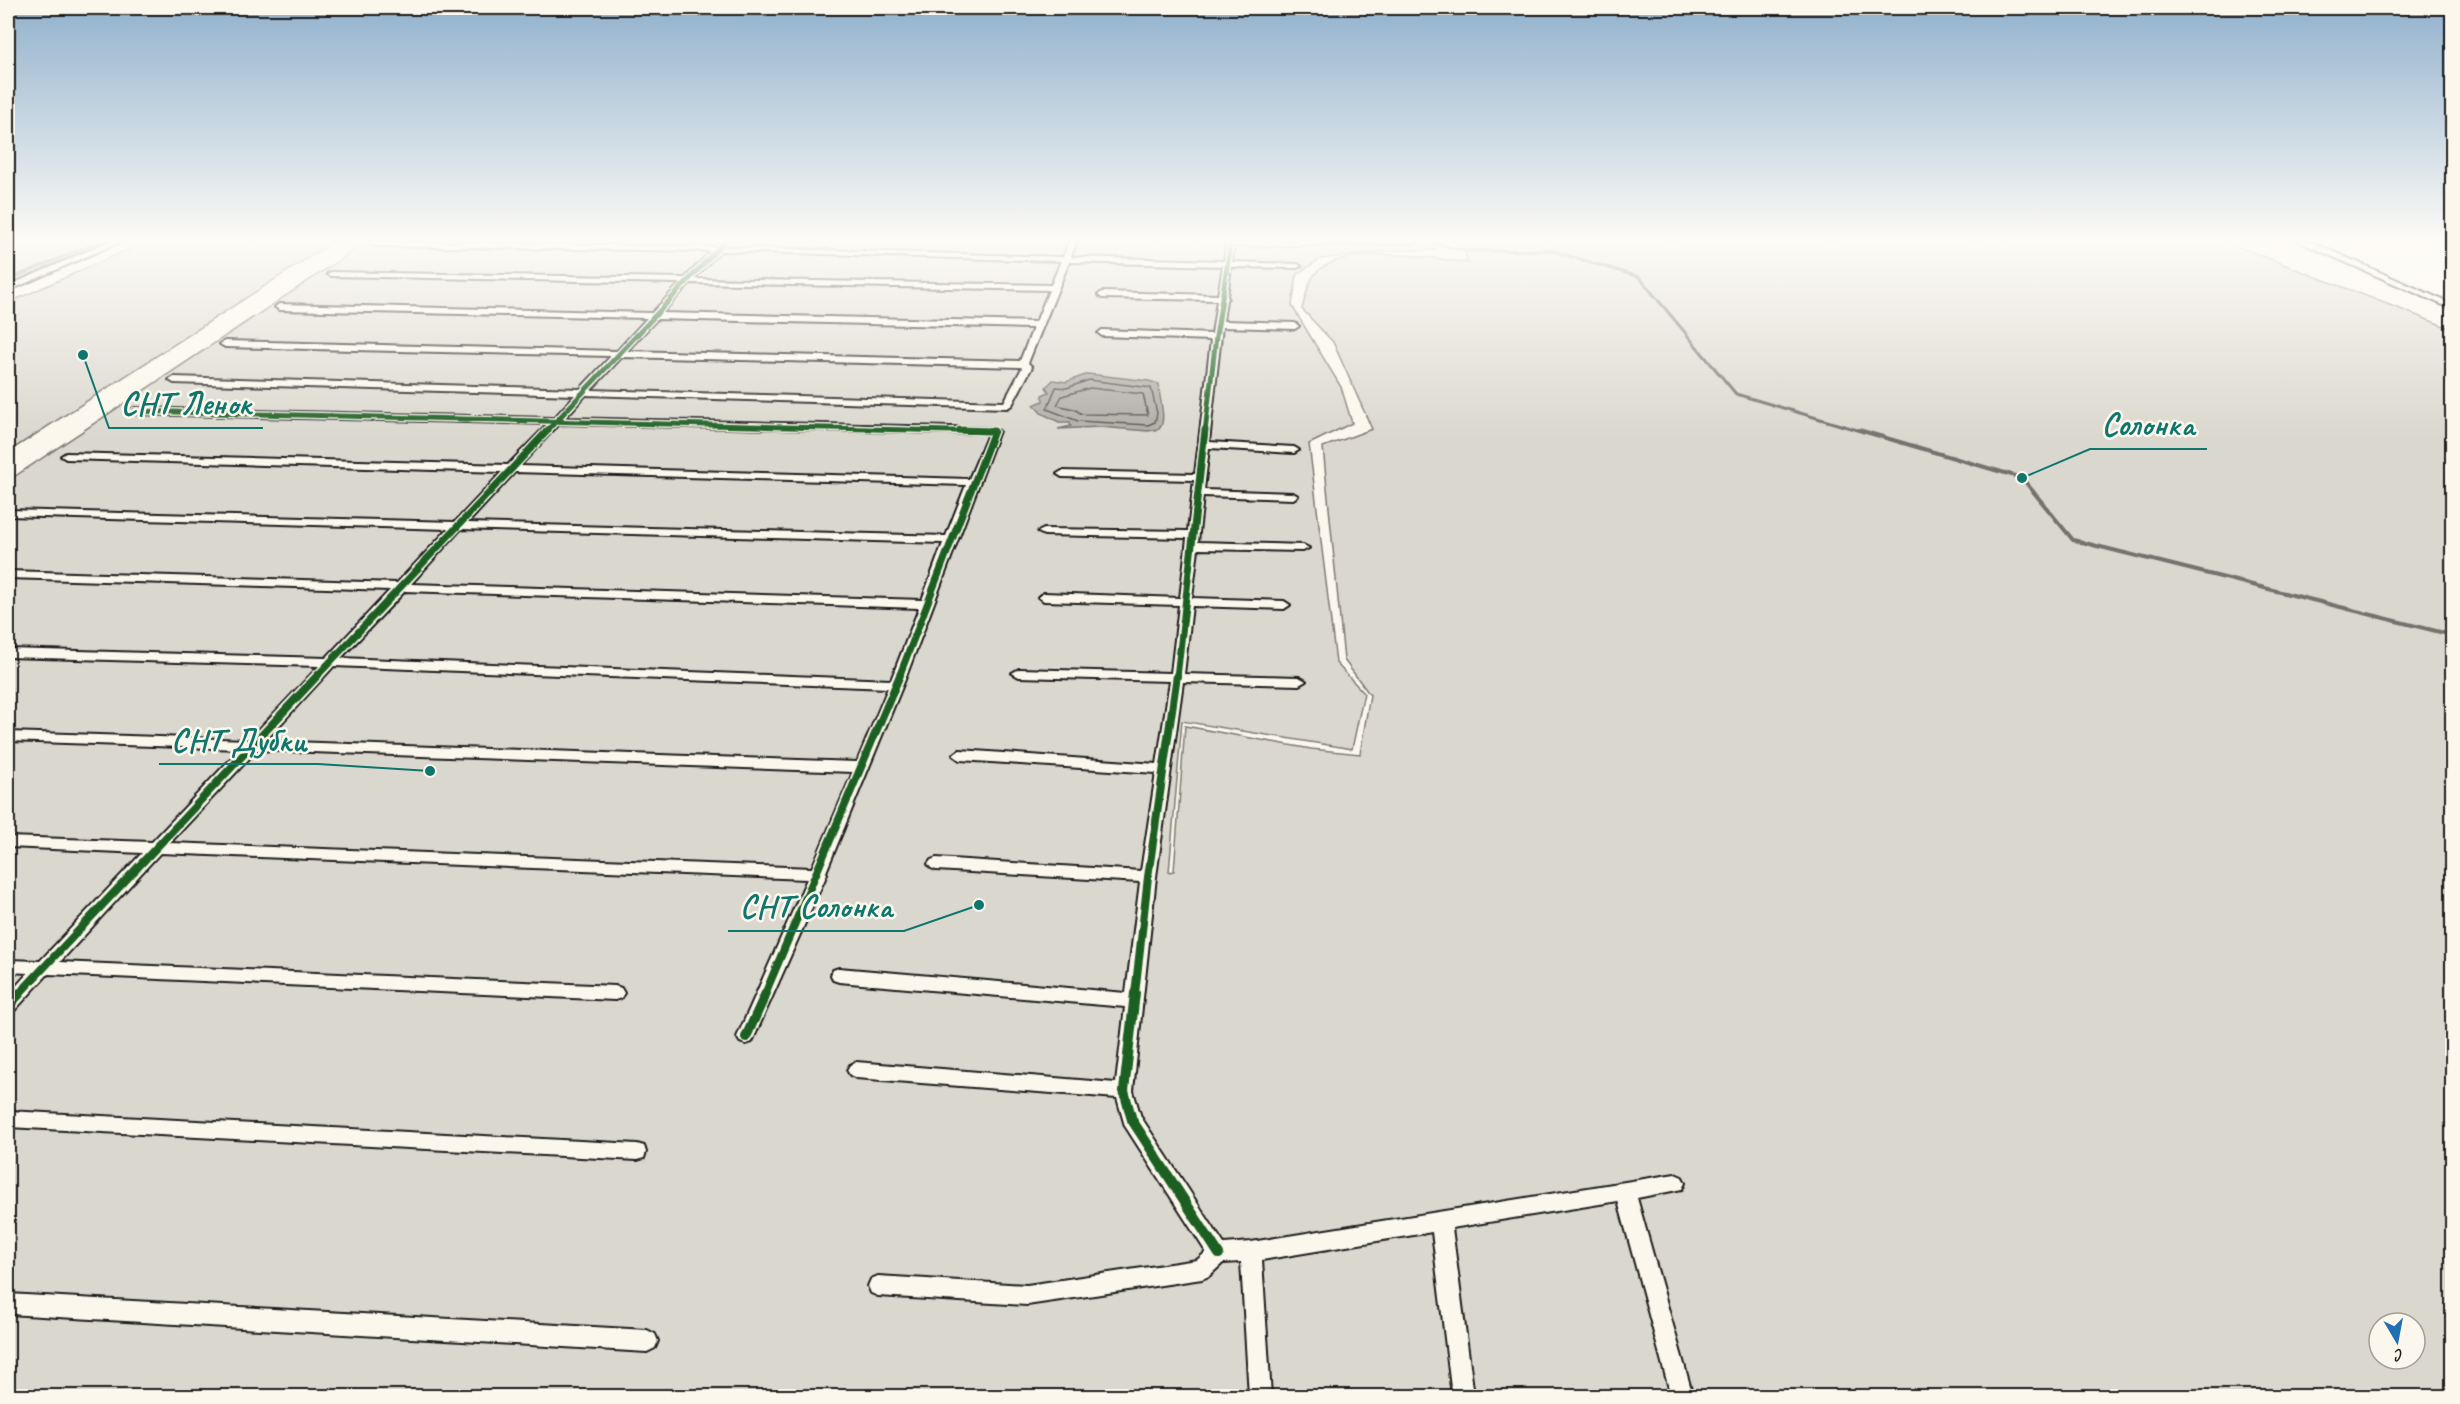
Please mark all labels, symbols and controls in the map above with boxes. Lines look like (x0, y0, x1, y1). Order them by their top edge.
callout: СНТ Ленок (109, 378, 263, 428)
text: СНТ Ленок (121, 383, 253, 424)
callout: Солонка (2090, 399, 2207, 449)
text: Солонка (2102, 404, 2197, 445)
callout: СНТ Дубки (159, 714, 318, 764)
text: СНТ Дубки (171, 720, 308, 761)
callout: СНТ Солонка (728, 881, 904, 931)
text: СНТ Солонка (740, 886, 895, 927)
north arrow (2367, 1311, 2427, 1371)
text: С (2392, 1344, 2405, 1366)

